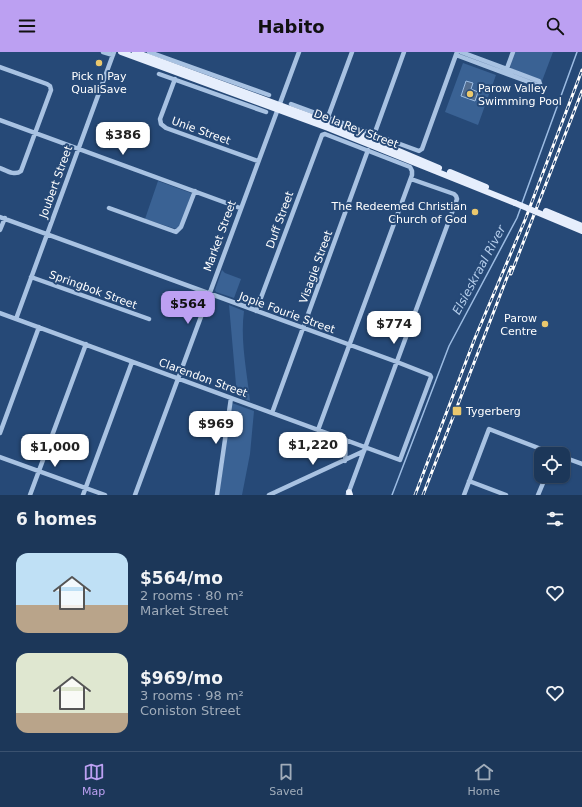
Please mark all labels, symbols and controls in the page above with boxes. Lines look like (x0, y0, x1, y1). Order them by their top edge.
icon: menu (16, 15, 38, 37)
icon: search (544, 15, 566, 37)
text: Habito (257, 16, 325, 37)
marker: Pick n Pay QualiSave (94, 58, 104, 68)
place label: Pick n Pay QualiSave (71, 70, 127, 96)
place label: Parow Valley Swimming Pool (478, 82, 562, 108)
marker: Parow Valley Swimming Pool (465, 89, 475, 99)
street label: De la Rey Street (312, 107, 401, 151)
street label: Unie Street (170, 114, 233, 148)
pin: $386 (99, 122, 147, 156)
text: $386 (105, 127, 141, 142)
street label: Joubert Street (36, 143, 75, 221)
street label: Duff Street (264, 189, 297, 250)
street label: Market Street (201, 198, 239, 273)
place label: The Redeemed Christian Church of God (331, 200, 467, 226)
marker: The Redeemed Christian Church of God (470, 207, 480, 217)
water label: Elsieskraal River (450, 222, 509, 317)
street label: Visagie Street (297, 228, 335, 305)
street label: Springbok Street (47, 268, 139, 312)
street label: Jopie Fourie Street (236, 289, 337, 337)
pin: $564 (164, 291, 212, 325)
text: $564 (170, 296, 206, 311)
pin: $774 (370, 311, 418, 345)
place label: Parow Centre (500, 312, 537, 338)
text: $774 (376, 316, 412, 331)
marker: Parow Centre (540, 319, 550, 329)
street label: Clarendon Street (157, 356, 250, 400)
marker: Tygerberg (451, 405, 463, 417)
place label: Tygerberg (465, 405, 521, 418)
pin: $969 (192, 411, 240, 445)
text: $969 (198, 416, 234, 431)
pin: $1,220 (280, 432, 346, 466)
pin: $1,000 (22, 434, 88, 468)
text: $1,220 (288, 437, 338, 452)
text: $1,000 (30, 439, 80, 454)
map controls (534, 447, 570, 483)
button: locate (534, 447, 570, 483)
icon: filters (544, 508, 566, 530)
text: 6 homes (16, 509, 97, 529)
text: $564/mo (140, 568, 223, 588)
icon: home (48, 569, 96, 617)
icon: heart (544, 582, 566, 604)
text: 2 rooms · 80 m² (140, 588, 244, 603)
text: Market Street (140, 603, 228, 618)
text: $969/mo (140, 668, 223, 688)
icon: home (48, 669, 96, 717)
icon: heart (544, 682, 566, 704)
text: 3 rooms · 98 m² (140, 688, 244, 703)
text: Coniston Street (140, 703, 241, 718)
tab: Map (82, 761, 105, 798)
tab: Saved (269, 761, 303, 798)
tab: Home (467, 761, 500, 798)

